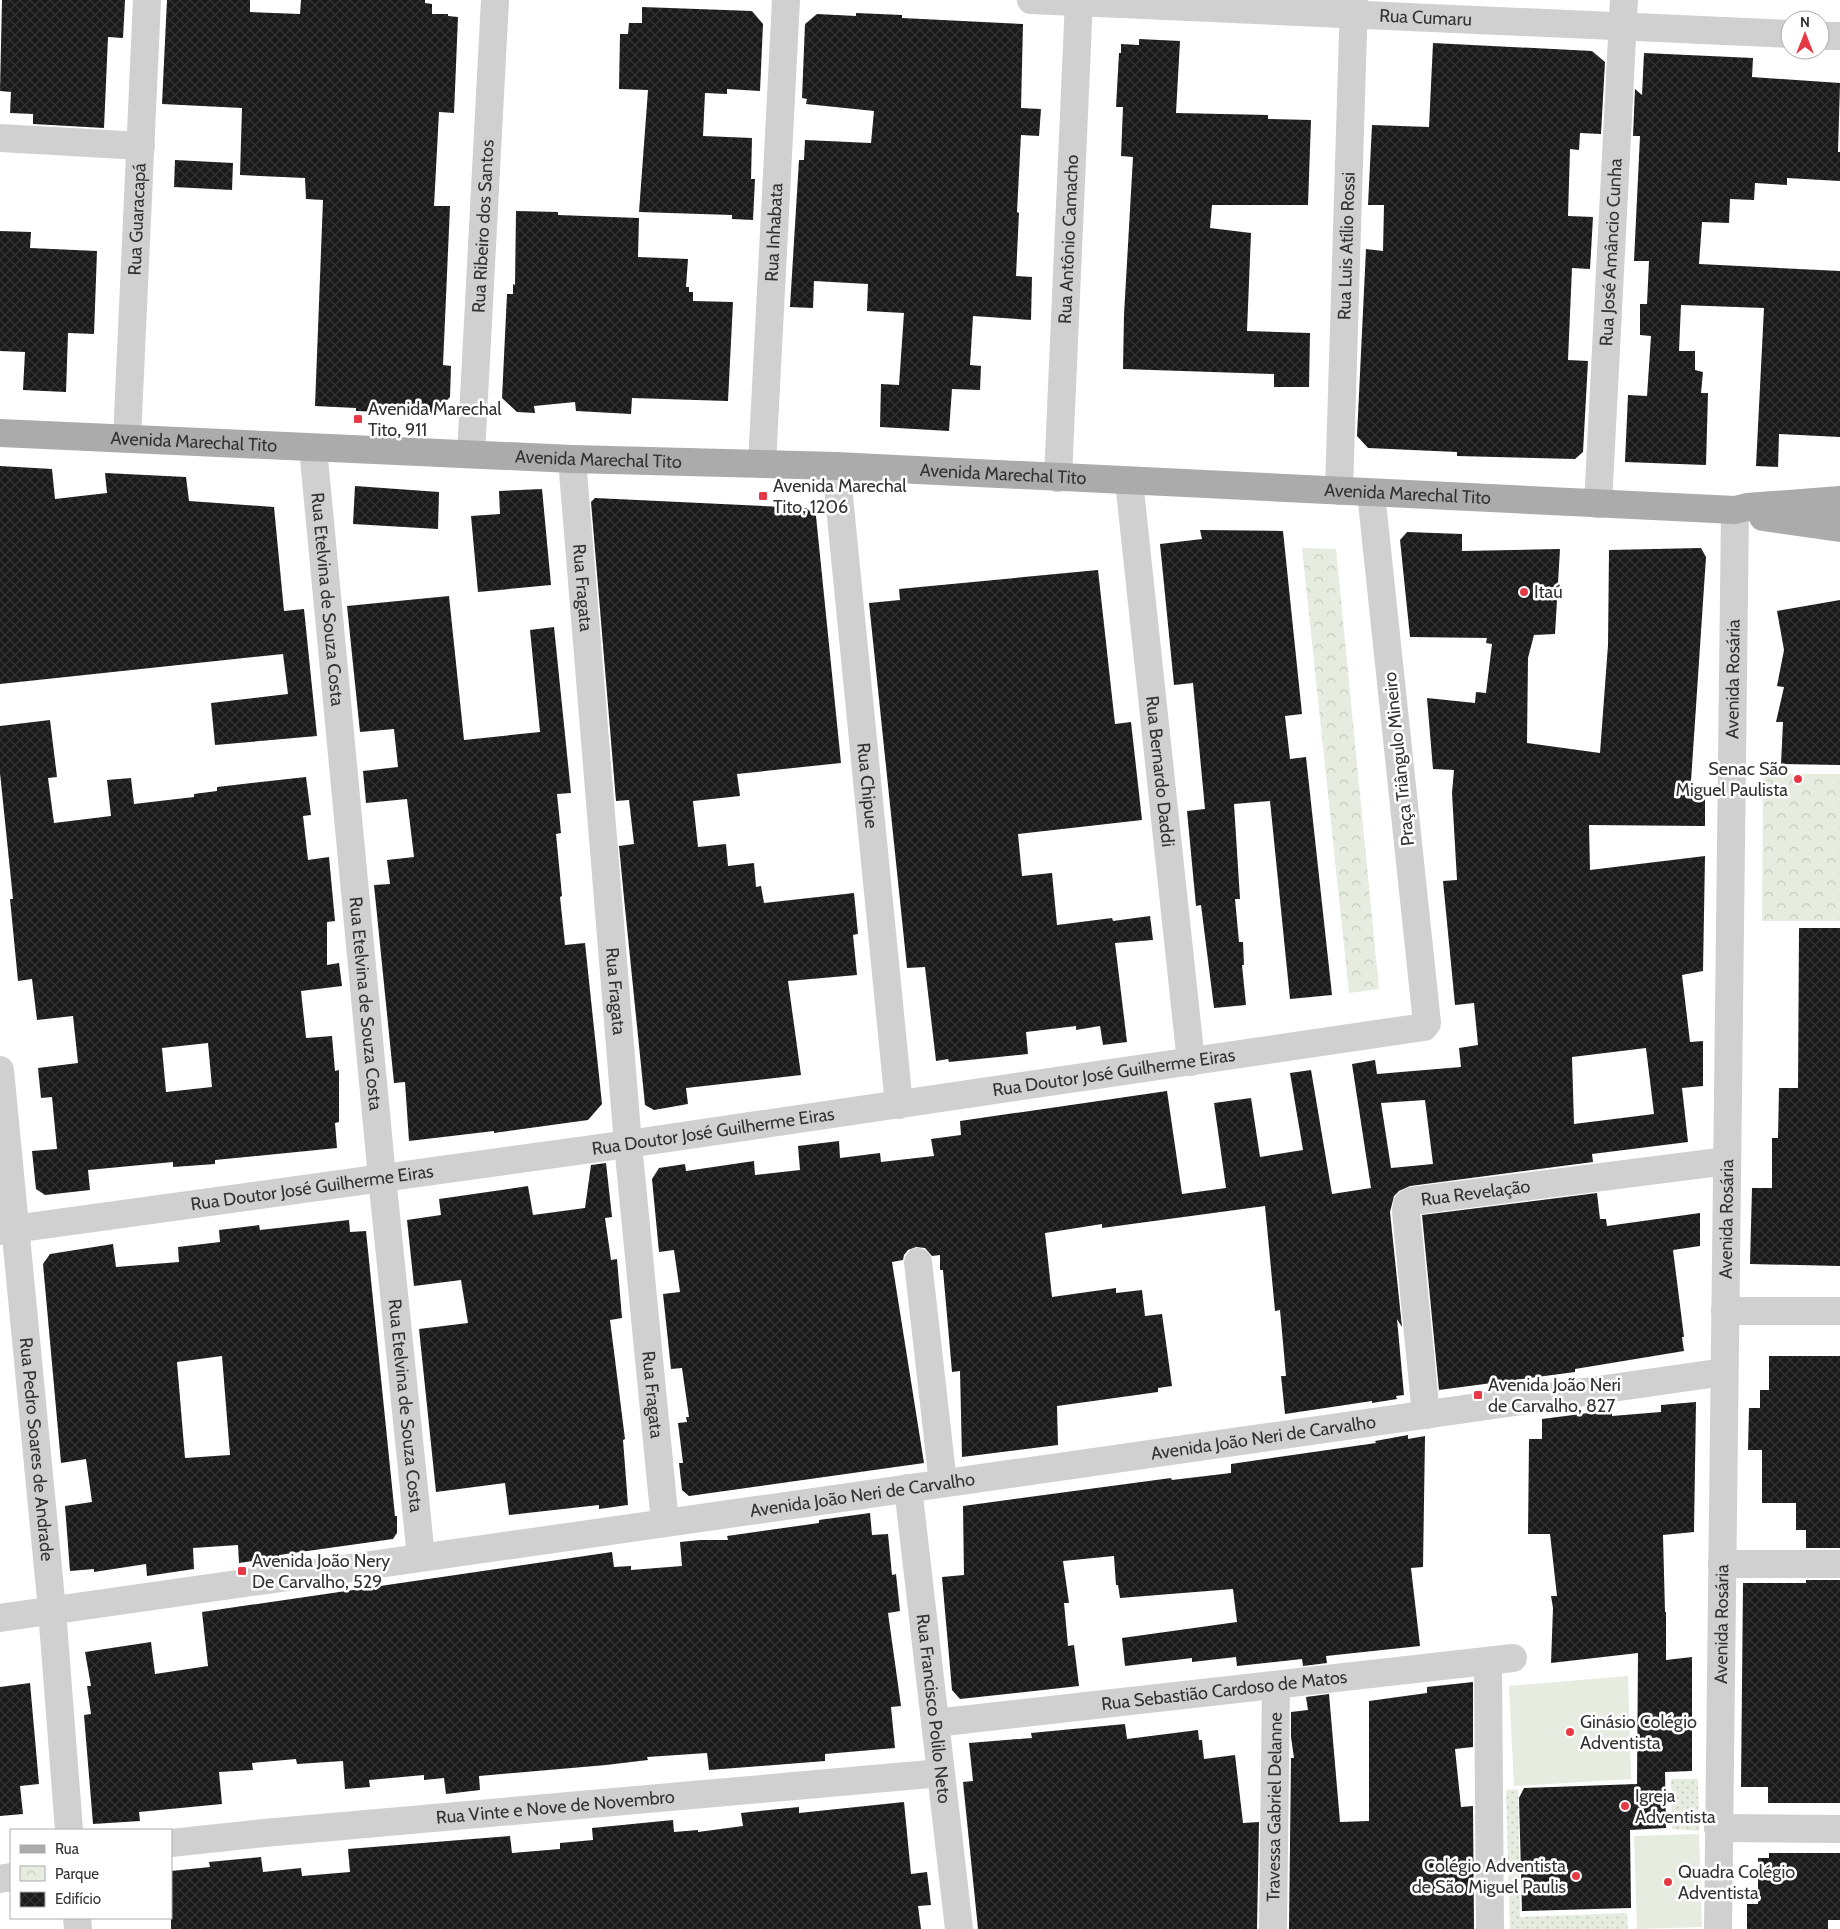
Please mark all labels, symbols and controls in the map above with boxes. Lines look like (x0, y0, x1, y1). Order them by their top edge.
street label: Rua Cumaru (1379, 5, 1472, 31)
north arrow (1780, 10, 1830, 60)
text: N (1800, 13, 1810, 31)
street label: Rua Ribeiro dos Santos (467, 139, 499, 314)
street label: Rua Antônio Camacho (1054, 154, 1083, 324)
street label: Rua José Amâncio Cunha (1595, 157, 1627, 347)
street label: Rua Guaracapá (123, 162, 151, 276)
street label: Rua Luis Atílio Rossi (1333, 172, 1360, 321)
street label: Rua Inhabata (760, 182, 788, 282)
place label: Avenida Marechal Tito, 911 (368, 398, 502, 441)
marker: Avenida Marechal Tito, 911 (352, 413, 364, 425)
street label: Avenida Marechal Tito (110, 427, 278, 457)
street label: Avenida Marechal Tito (515, 445, 682, 473)
street label: Avenida Marechal Tito (919, 459, 1087, 489)
place label: Avenida Marechal Tito, 1206 (773, 475, 907, 518)
street label: Avenida Marechal Tito (1324, 479, 1492, 509)
marker: Avenida Marechal Tito, 1206 (757, 490, 769, 502)
street label: Rua Etelvina de Souza Costa (306, 491, 348, 708)
street label: Rua Fragata (568, 543, 597, 633)
place label: Itaú (1534, 581, 1563, 603)
marker: Itaú (1518, 586, 1530, 598)
street label: Avenida Rosária (1721, 619, 1745, 739)
street label: Praça Triângulo Mineiro (1379, 671, 1419, 847)
street label: Rua Bernardo Daddi (1141, 695, 1179, 848)
street label: Rua Chipue (852, 742, 883, 829)
place label: Senac São Miguel Paulista (1675, 758, 1788, 801)
marker: Senac São Miguel Paulista (1792, 773, 1804, 785)
street label: Rua Etelvina de Souza Costa (345, 896, 387, 1112)
street label: Rua Fragata (601, 947, 630, 1036)
street label: Rua Doutor José Guilherme Eiras (991, 1044, 1237, 1101)
street label: Rua Doutor José Guilherme Eiras (590, 1103, 836, 1160)
street label: Avenida Rosária (1715, 1159, 1738, 1279)
street label: Rua Doutor José Guilherme Eiras (189, 1160, 435, 1215)
street label: Rua Revelação (1420, 1175, 1532, 1211)
street label: Rua Etelvina de Souza Costa (384, 1298, 427, 1514)
street label: Rua Pedro Soares de Andrade (15, 1336, 58, 1562)
street label: Rua Fragata (637, 1350, 668, 1440)
place label: Avenida João Neri de Carvalho, 827 (1488, 1374, 1621, 1417)
marker: Avenida João Neri de Carvalho, 827 (1472, 1389, 1484, 1401)
street label: Avenida João Neri de Carvalho (1149, 1411, 1377, 1465)
street label: Avenida João Neri de Carvalho (748, 1468, 976, 1522)
place label: Avenida João Nery De Carvalho, 529 (252, 1550, 390, 1593)
street label: Avenida Rosária (1710, 1564, 1733, 1684)
marker: Avenida João Nery De Carvalho, 529 (236, 1565, 248, 1577)
street label: Rua Francisco Polilo Neto (912, 1612, 955, 1805)
street label: Rua Sebastião Cardoso de Matos (1100, 1666, 1348, 1715)
place label: Ginásio Colégio Adventista (1580, 1711, 1697, 1754)
street label: Travessa Gabriel Delanne (1262, 1712, 1287, 1902)
marker: Ginásio Colégio Adventista (1564, 1726, 1576, 1738)
place label: Igreja Adventista (1635, 1785, 1716, 1828)
street label: Rua Vinte e Nove de Novembro (435, 1786, 676, 1829)
marker: Igreja Adventista (1619, 1800, 1631, 1812)
legend (10, 1829, 172, 1919)
text: Rua (55, 1840, 80, 1858)
place label: Colégio Adventista de São Miguel Paulis (1412, 1855, 1566, 1898)
place label: Quadra Colégio Adventista (1678, 1861, 1795, 1904)
text: Parque (55, 1865, 99, 1883)
marker: Colégio Adventista de São Miguel Paulis (1570, 1870, 1582, 1882)
marker: Quadra Colégio Adventista (1662, 1876, 1674, 1888)
text: Edifício (55, 1890, 101, 1908)

